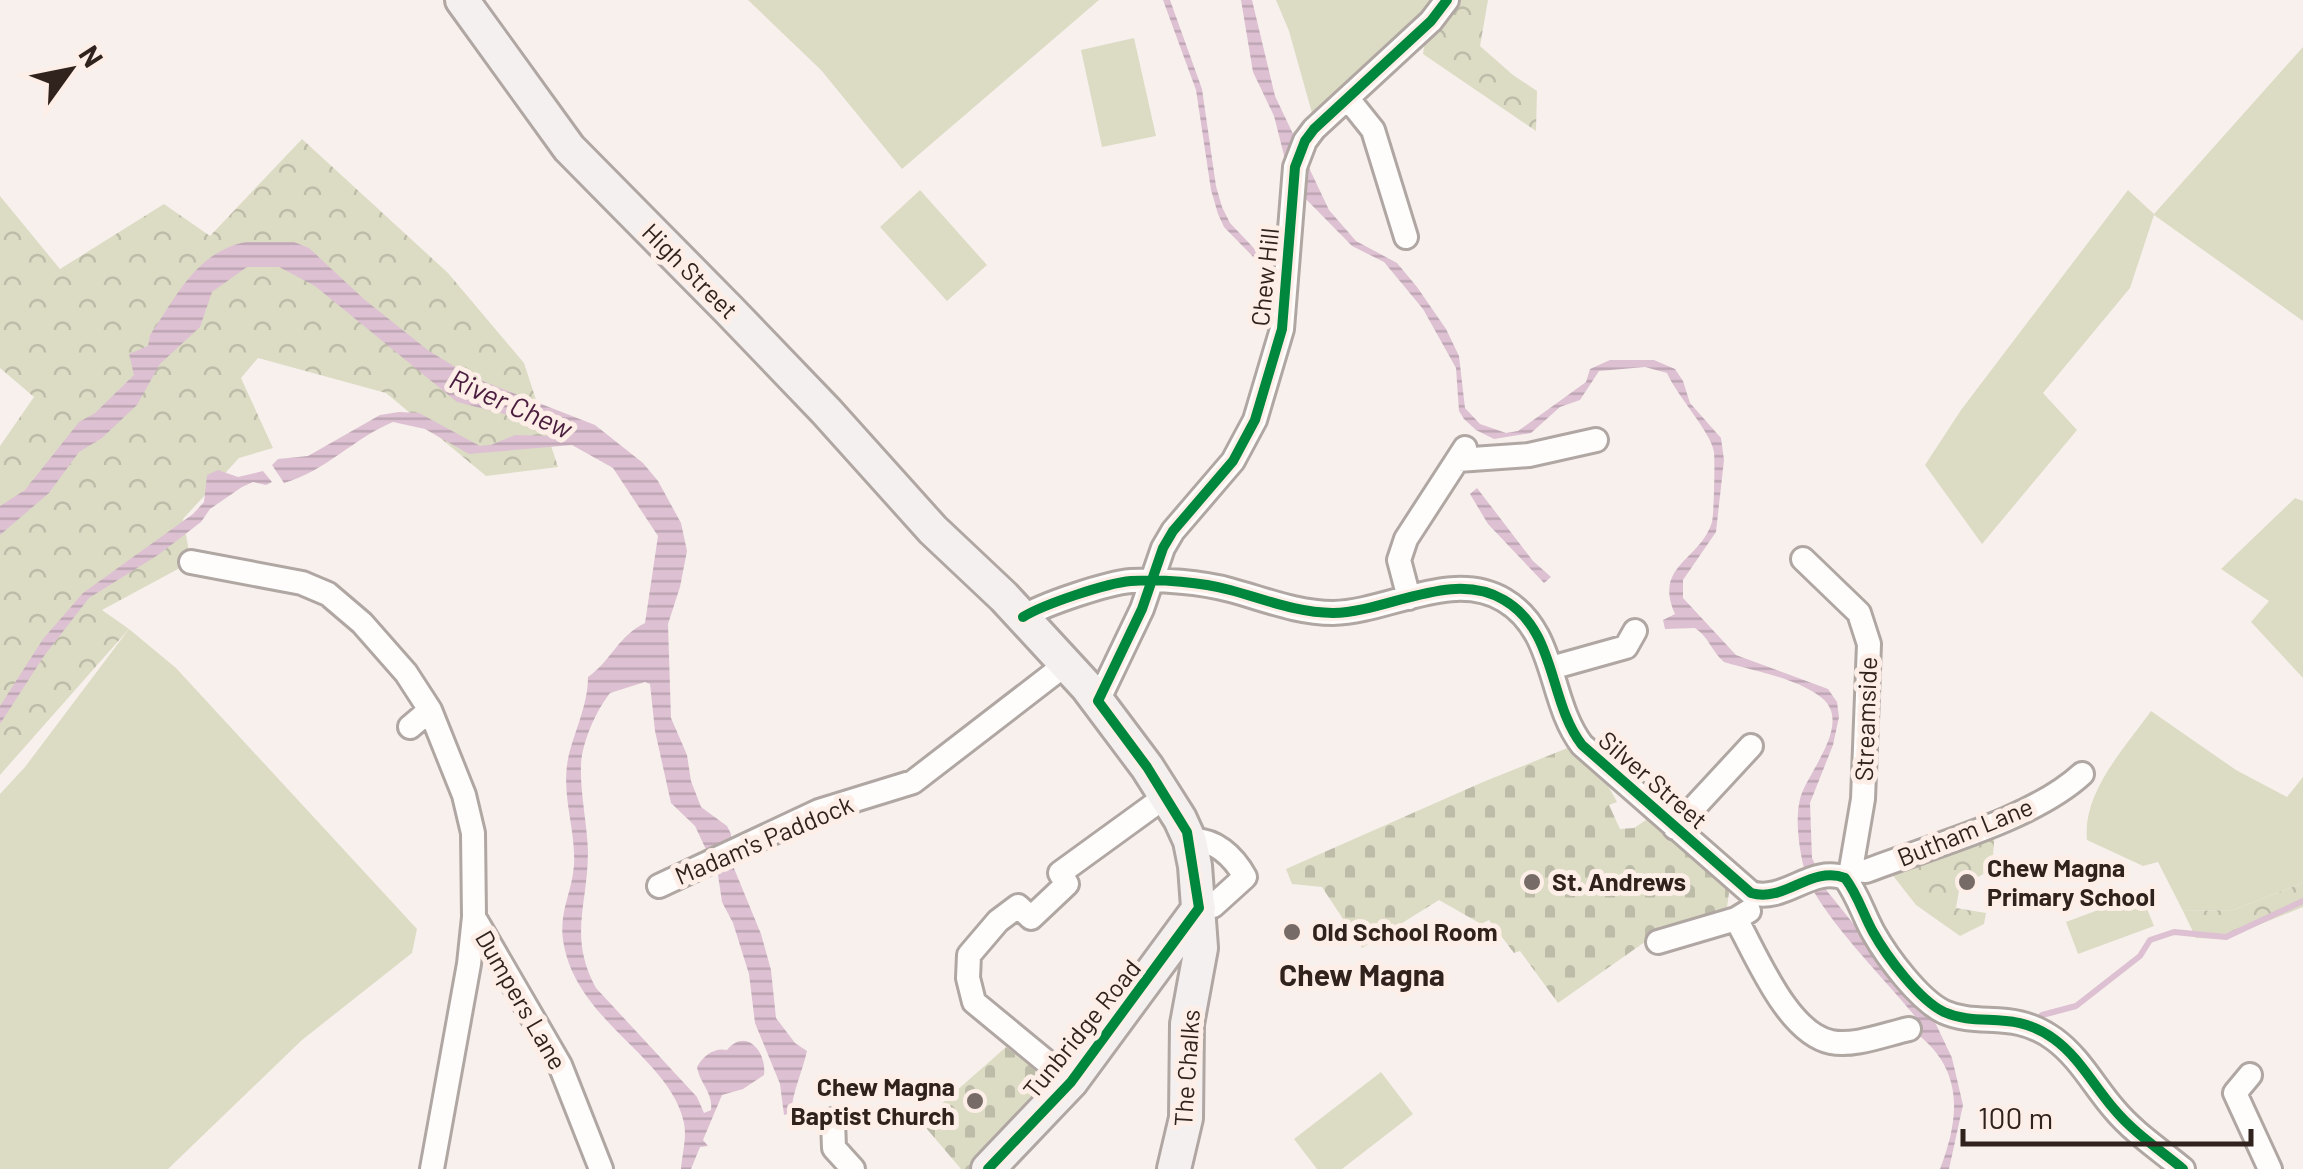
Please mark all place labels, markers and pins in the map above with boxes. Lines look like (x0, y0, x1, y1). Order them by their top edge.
place label: Chew Magna Primary School (1987, 852, 2155, 911)
place label: St. Andrews (1552, 866, 1686, 896)
marker: St. Andrews (1521, 871, 1543, 893)
marker: Chew Magna Primary School (1956, 871, 1978, 893)
place label: Old School Room (1312, 916, 1498, 946)
marker: Old School Room (1281, 921, 1303, 943)
place label: Chew Magna Baptist Church (790, 1071, 955, 1130)
marker: Chew Magna Baptist Church (964, 1090, 986, 1112)

